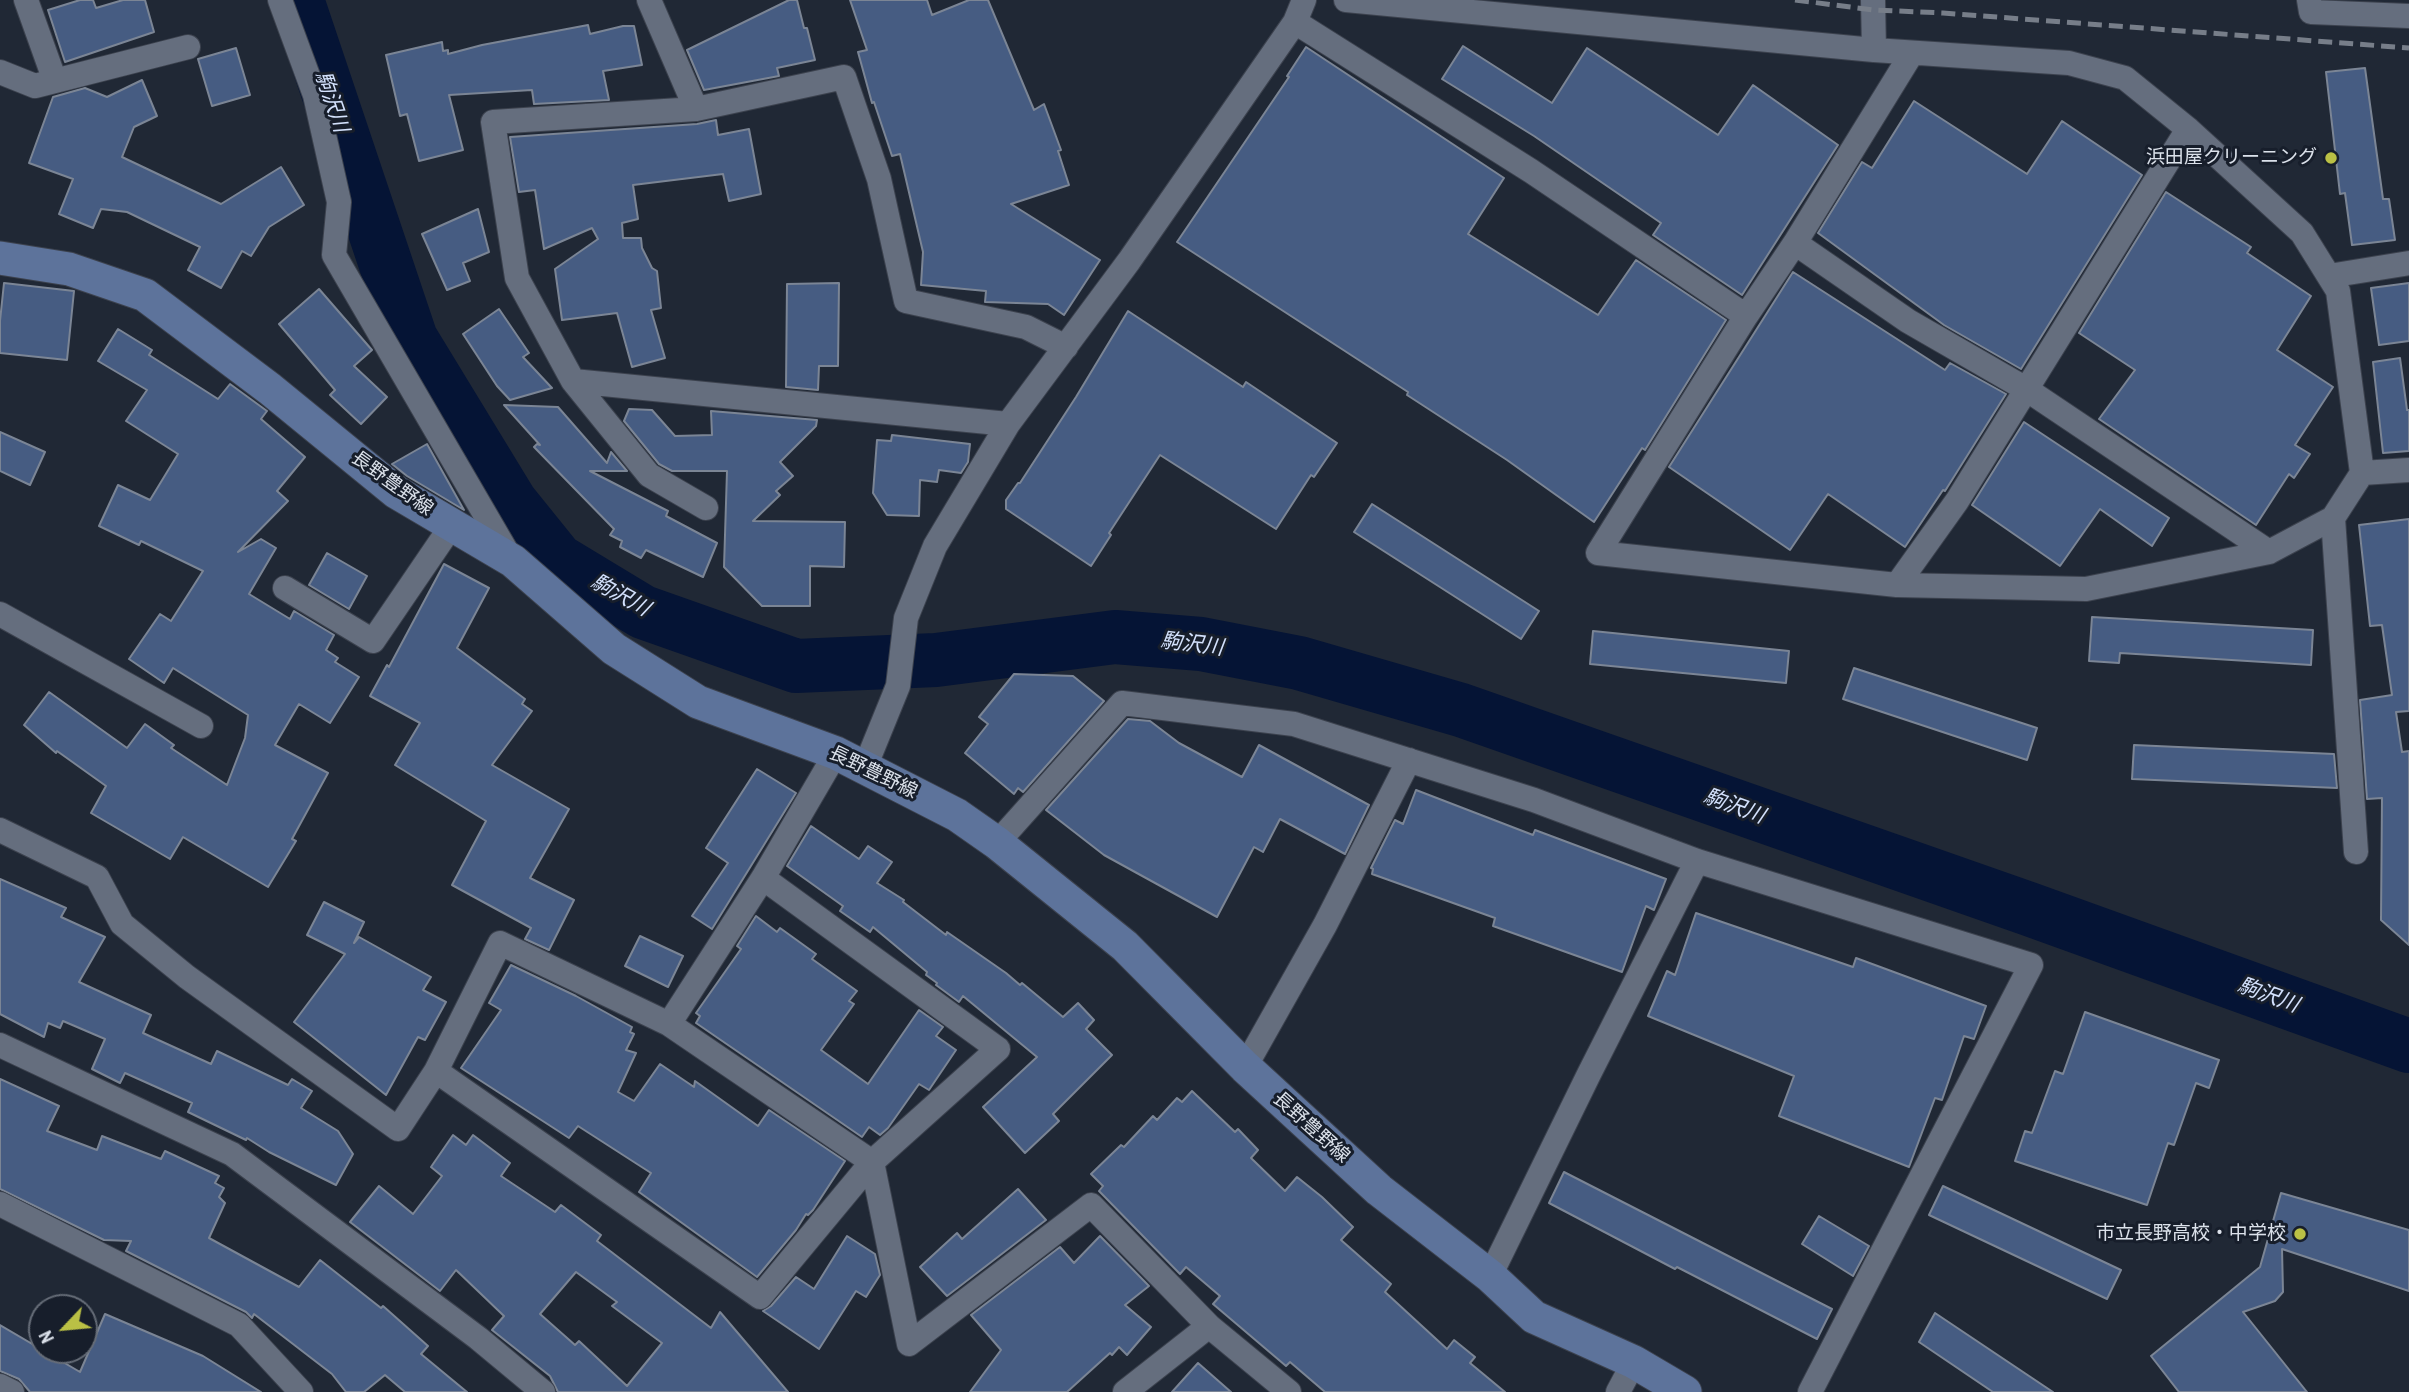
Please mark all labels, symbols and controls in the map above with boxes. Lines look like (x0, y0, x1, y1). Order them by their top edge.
water label: 駒沢川 (309, 68, 353, 136)
place label: 浜田屋クリーニング (2146, 147, 2317, 169)
marker: 浜田屋クリーニング (2323, 150, 2339, 166)
street label: 長野豊野線 (347, 447, 437, 521)
water label: 駒沢川 (586, 570, 654, 622)
water label: 駒沢川 (1159, 629, 1225, 661)
street label: 長野豊野線 (825, 742, 921, 804)
water label: 駒沢川 (1700, 784, 1768, 830)
water label: 駒沢川 (2234, 973, 2302, 1019)
street label: 長野豊野線 (1268, 1088, 1354, 1168)
place label: 市立長野高校・中学校 (2096, 1223, 2286, 1245)
marker: 市立長野高校・中学校 (2292, 1226, 2308, 1242)
north arrow (28, 1294, 98, 1364)
text: N (32, 1327, 60, 1348)

